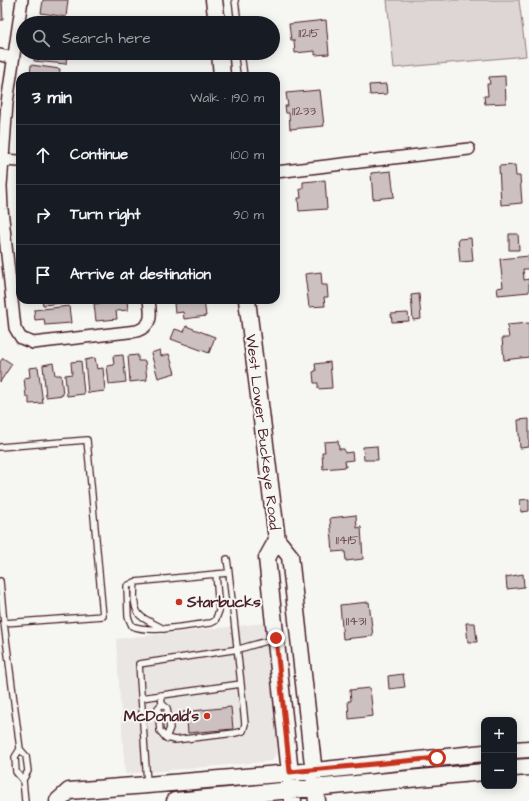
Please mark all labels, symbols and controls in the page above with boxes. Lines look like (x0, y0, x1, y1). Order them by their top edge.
search box (16, 16, 280, 60)
house number: 11215 (298, 24, 320, 42)
icon: search (30, 27, 52, 49)
text: Search here (62, 28, 151, 49)
text: 3 min (32, 86, 72, 110)
text: Walk · 190 m (190, 89, 264, 107)
house number: 11233 (292, 102, 316, 120)
icon: ahead (32, 144, 54, 166)
text: Continue (70, 144, 128, 165)
text: 100 m (231, 146, 264, 164)
icon: right (32, 204, 54, 226)
text: Turn right (70, 204, 141, 225)
text: 90 m (233, 206, 264, 224)
icon: arrive (32, 264, 54, 286)
text: Arrive at destination (70, 264, 211, 285)
street label: West Lower Buckeye Road (239, 333, 285, 532)
house number: 11415 (335, 531, 359, 549)
place label: Starbucks (186, 592, 261, 613)
marker: Starbucks (174, 597, 184, 607)
house number: 11431 (346, 612, 367, 630)
route end (267, 629, 285, 647)
place label: McDonald's (124, 706, 199, 727)
marker: McDonald's (202, 711, 212, 721)
map controls (481, 717, 517, 789)
button: + (481, 717, 517, 753)
route start (428, 749, 446, 767)
button: − (481, 753, 517, 789)

